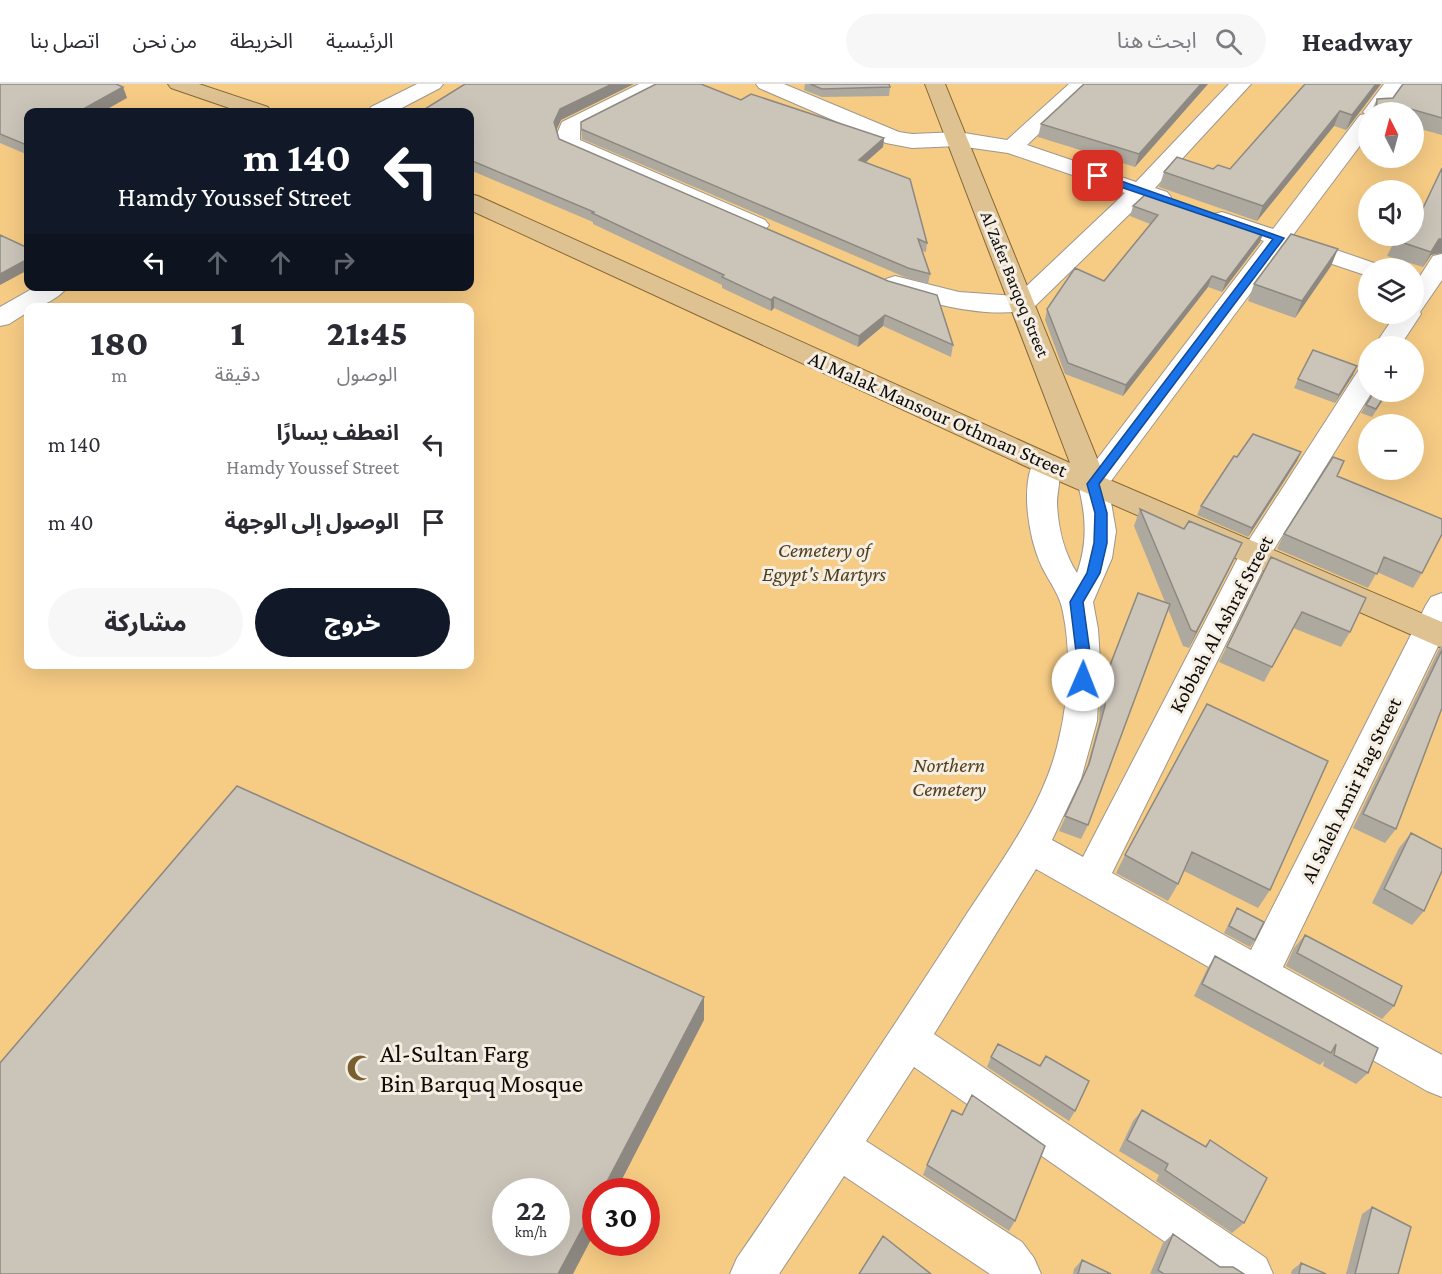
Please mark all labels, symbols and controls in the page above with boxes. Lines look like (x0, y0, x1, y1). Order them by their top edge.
search box (846, 14, 1266, 68)
icon: search (1212, 25, 1245, 58)
text: Headway (1302, 26, 1412, 57)
text: ابحث هنا (1117, 28, 1197, 53)
text: اتصل بنا (30, 29, 99, 53)
text: من نحن (132, 29, 197, 53)
text: الخريطة (230, 29, 293, 53)
text: الرئيسية (326, 29, 394, 53)
north arrow (1358, 102, 1424, 168)
map controls (1358, 102, 1424, 480)
icon: left (372, 132, 450, 210)
text: 140 m (243, 133, 351, 180)
pin (1072, 150, 1123, 201)
icon: arrive (1081, 159, 1114, 192)
button: sound (1358, 180, 1424, 246)
text: Hamdy Youssef Street (118, 182, 351, 212)
street label: Al Zafer Barqoq Street (977, 208, 1054, 361)
icon: left (138, 246, 171, 279)
icon: ahead (201, 246, 234, 279)
icon: ahead (264, 246, 297, 279)
icon: right (327, 246, 360, 279)
button: layers (1358, 258, 1424, 324)
text: 1 (230, 313, 245, 353)
text: 21:45 (327, 313, 408, 353)
text: 180 (90, 323, 148, 363)
button: + (1358, 336, 1424, 402)
street label: Al Malak Mansour Othman Street (805, 346, 1072, 482)
text: دقيقة (215, 363, 260, 385)
text: الوصول (337, 363, 398, 385)
text: m (111, 364, 127, 386)
button: − (1358, 414, 1424, 480)
text: انعطف يسارًا (277, 420, 399, 445)
icon: left (417, 428, 450, 461)
text: 140 m (48, 432, 101, 457)
text: Hamdy Youssef Street (226, 456, 399, 478)
icon: arrive (417, 506, 450, 539)
text: الوصول إلى الوجهة (224, 509, 399, 534)
text: 40 m (48, 510, 94, 535)
street label: Kobbah Al Ashraf Street (1164, 530, 1278, 717)
park label: Cemetery of Egypt's Martyrs (762, 538, 886, 586)
button: مشاركة (48, 588, 243, 657)
button: خروج (255, 588, 450, 657)
position arrow (1051, 648, 1115, 712)
street label: Al Saleh Amir Hag Street (1296, 692, 1407, 887)
park label: Northern Cemetery (912, 753, 986, 801)
place label: Al-Sultan Farg Bin Barquq Mosque (380, 1039, 583, 1098)
mosque icon: Al-Sultan Farg Bin Barquq Mosque (345, 1053, 375, 1083)
speed limit sign: 30 (582, 1178, 660, 1256)
text: 22 (516, 1193, 546, 1226)
text: km/h (515, 1224, 547, 1240)

